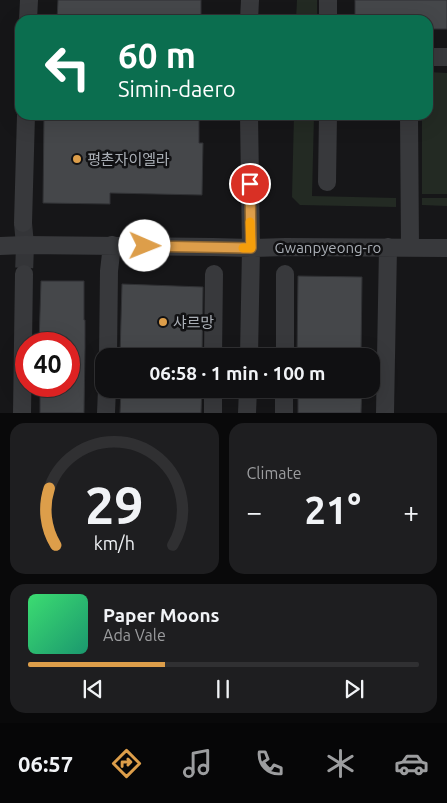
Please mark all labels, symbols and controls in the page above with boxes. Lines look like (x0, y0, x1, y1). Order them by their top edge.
icon: left (35, 35, 100, 100)
text: 60 m (118, 35, 196, 75)
text: Simin-daero (118, 76, 236, 101)
place label: 평촌자이엘라 (87, 151, 170, 168)
marker: 평촌자이엘라 (71, 153, 83, 165)
pin (229, 163, 271, 205)
icon: arrive (236, 170, 264, 198)
position arrow (118, 219, 170, 271)
street label: Gwanpyeong-ro (275, 239, 381, 256)
place label: 샤르망 (173, 314, 215, 331)
marker: 샤르망 (157, 316, 169, 328)
speed limit sign: 40 (15, 332, 80, 397)
text: 06:58 · 1 min · 100 m (150, 362, 325, 384)
text: Climate (247, 464, 302, 482)
text: 29 (85, 476, 144, 534)
text: 21° (305, 489, 361, 531)
text: − (247, 496, 262, 527)
text: + (403, 496, 419, 527)
text: km/h (94, 533, 135, 553)
text: Paper Moons (103, 604, 220, 626)
text: Ada Vale (103, 626, 166, 644)
icon: previous (79, 675, 107, 703)
icon: pause (209, 675, 237, 703)
icon: next (340, 675, 368, 703)
icon: directions (109, 746, 144, 781)
icon: music (180, 746, 215, 781)
icon: phone (252, 746, 287, 781)
icon: climate (323, 746, 358, 781)
icon: car (394, 746, 429, 781)
text: 06:57 (18, 751, 73, 776)

